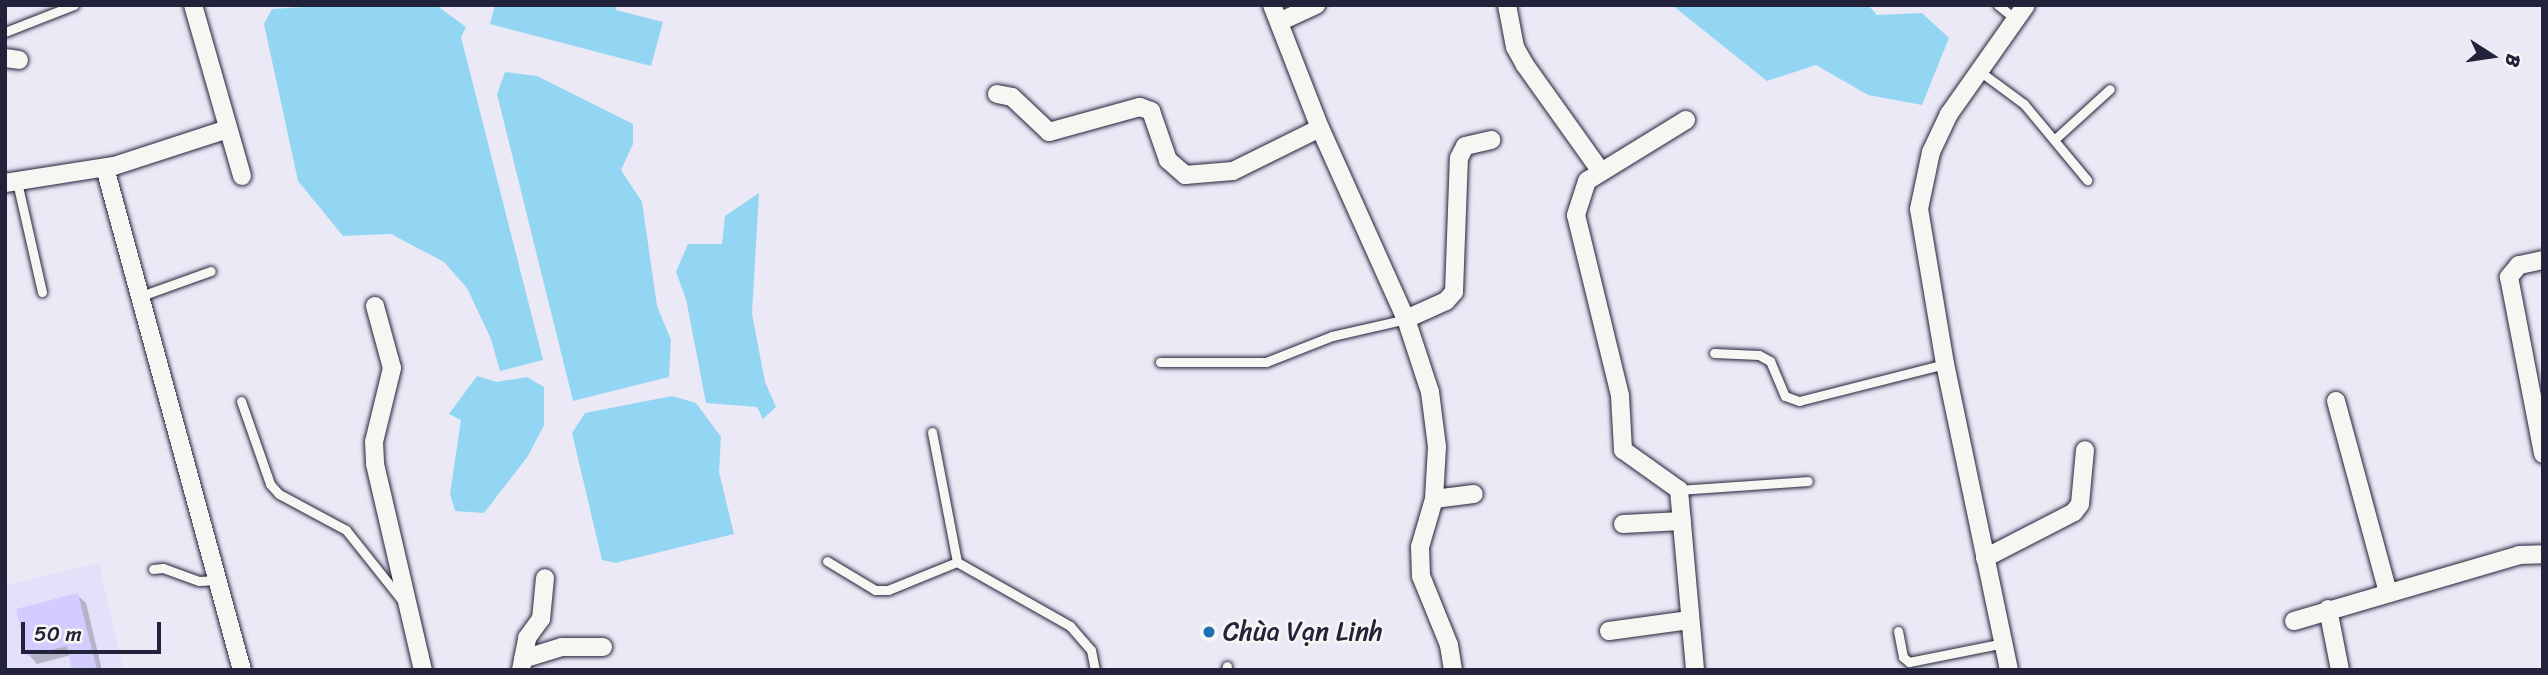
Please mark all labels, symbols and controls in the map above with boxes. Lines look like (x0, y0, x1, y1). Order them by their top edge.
north arrow (2457, 21, 2527, 91)
text: B (2496, 51, 2530, 70)
scale bar (24, 608, 164, 652)
text: 50 m (34, 615, 82, 653)
place label: Chùa Vạn Linh (1223, 616, 1381, 648)
marker: Chùa Vạn Linh (1201, 624, 1217, 640)

